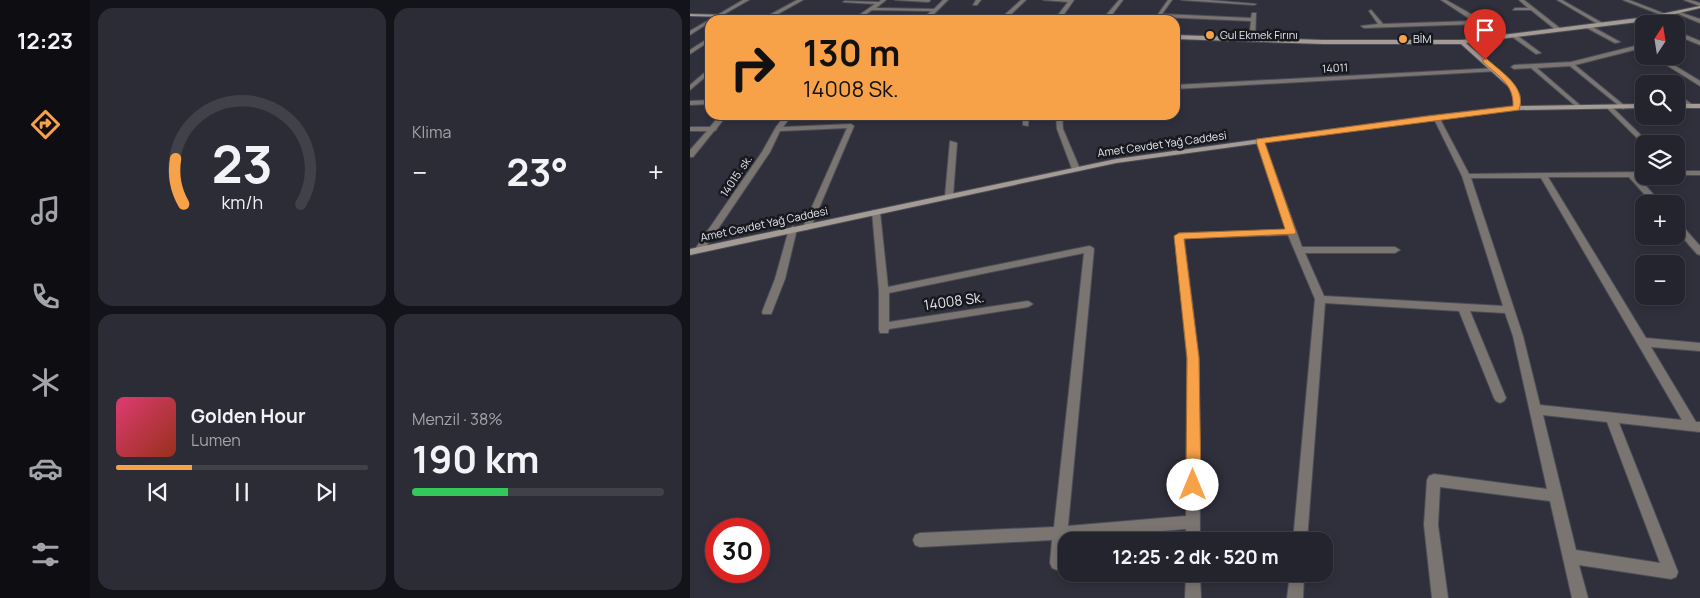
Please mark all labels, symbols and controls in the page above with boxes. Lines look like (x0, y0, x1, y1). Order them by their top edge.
pin (1464, 9, 1506, 60)
north arrow (1635, 15, 1685, 65)
map controls (1635, 15, 1685, 305)
icon: arrive (1471, 16, 1499, 44)
text: 12:23 (17, 26, 73, 56)
place label: Gul Ekmek Fırını (1220, 27, 1298, 42)
text: 130 m (803, 29, 900, 77)
marker: Gul Ekmek Fırını (1204, 29, 1216, 41)
place label: BİM (1413, 31, 1432, 46)
marker: BİM (1397, 33, 1409, 45)
icon: right (720, 35, 785, 100)
street label: 14011 (1322, 59, 1348, 76)
text: 14008 Sk. (803, 74, 899, 104)
button: search (1635, 75, 1685, 125)
icon: directions (28, 107, 63, 142)
text: Klima (412, 121, 451, 143)
street label: Amet Cevdet Yağ Caddesi (1096, 127, 1227, 160)
text: 23 (211, 128, 273, 199)
button: layers (1635, 135, 1685, 185)
text: 23° (507, 145, 568, 197)
street label: 14015. sk. (716, 152, 755, 199)
text: − (412, 153, 427, 191)
text: + (648, 153, 664, 191)
text: km/h (221, 190, 263, 214)
icon: music (28, 193, 63, 228)
button: + (1635, 195, 1685, 245)
street label: Amet Cevdet Yağ Caddesi (699, 203, 829, 244)
button: − (1635, 255, 1685, 305)
icon: phone (28, 279, 63, 314)
street label: 14008 Sk. (922, 287, 985, 314)
icon: climate (28, 365, 63, 400)
text: Golden Hour (191, 403, 305, 429)
text: Menzil · 38% (412, 408, 503, 430)
text: Lumen (191, 429, 241, 451)
text: 190 km (412, 432, 539, 484)
icon: car (28, 451, 63, 486)
position arrow (1166, 458, 1218, 510)
icon: previous (144, 478, 172, 506)
icon: pause (228, 478, 256, 506)
icon: next (312, 478, 340, 506)
speed limit sign: 30 (705, 518, 770, 583)
icon: filters (28, 537, 63, 572)
text: 12:25 · 2 dk · 520 m (1112, 544, 1279, 570)

